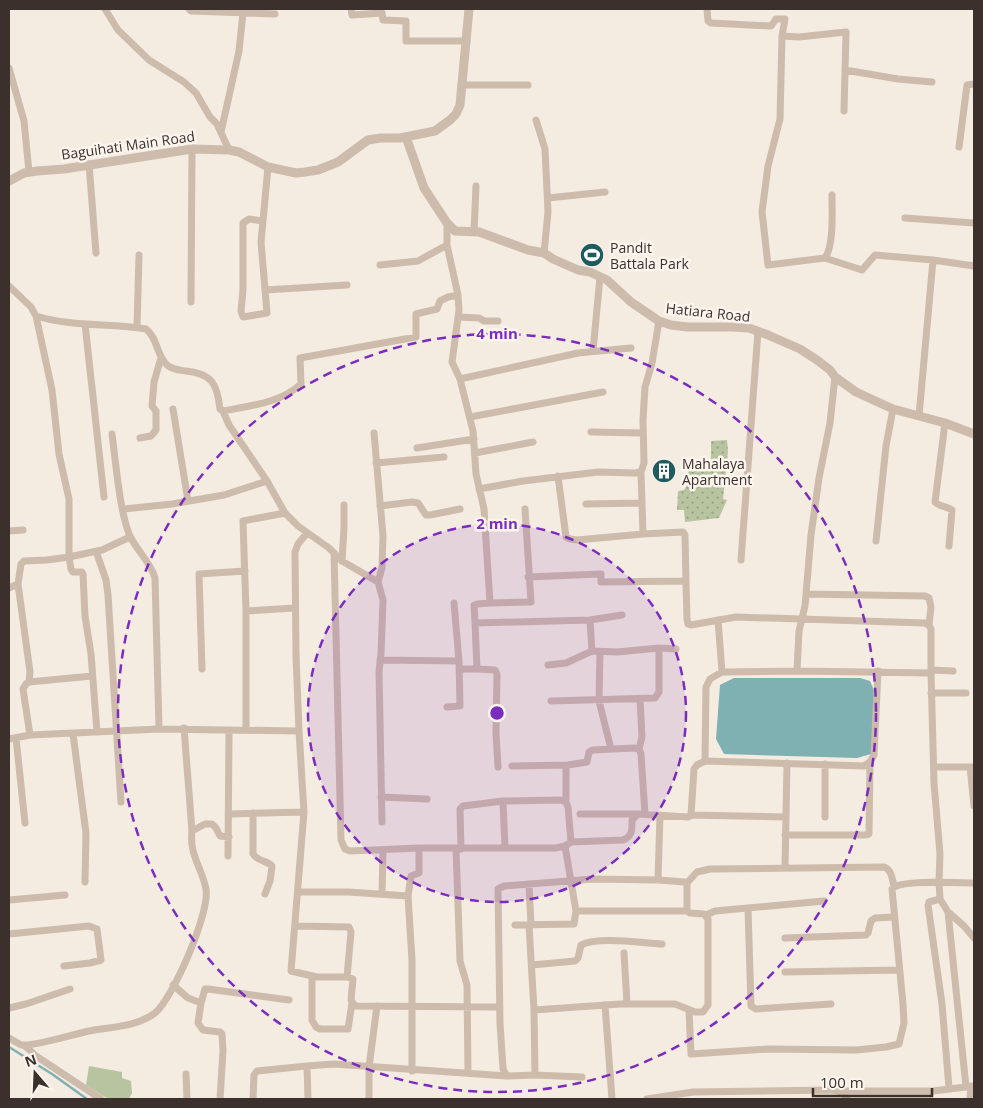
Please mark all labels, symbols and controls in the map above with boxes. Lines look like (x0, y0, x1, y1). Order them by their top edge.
street label: Baguihati Main Road (60, 126, 196, 164)
place label: Pandit Battala Park (610, 238, 689, 273)
sports icon: Pandit Battala Park (579, 242, 605, 268)
street label: Hatiara Road (665, 298, 751, 326)
text: 4 min (476, 323, 518, 343)
place label: Mahalaya Apartment (682, 454, 752, 489)
building icon: Mahalaya Apartment (651, 458, 677, 484)
text: 2 min (476, 513, 518, 533)
centre of rings (488, 704, 506, 722)
north arrow (10, 1048, 60, 1098)
text: N (22, 1049, 39, 1071)
scale bar (813, 1066, 932, 1098)
text: 100 m (820, 1072, 864, 1092)

